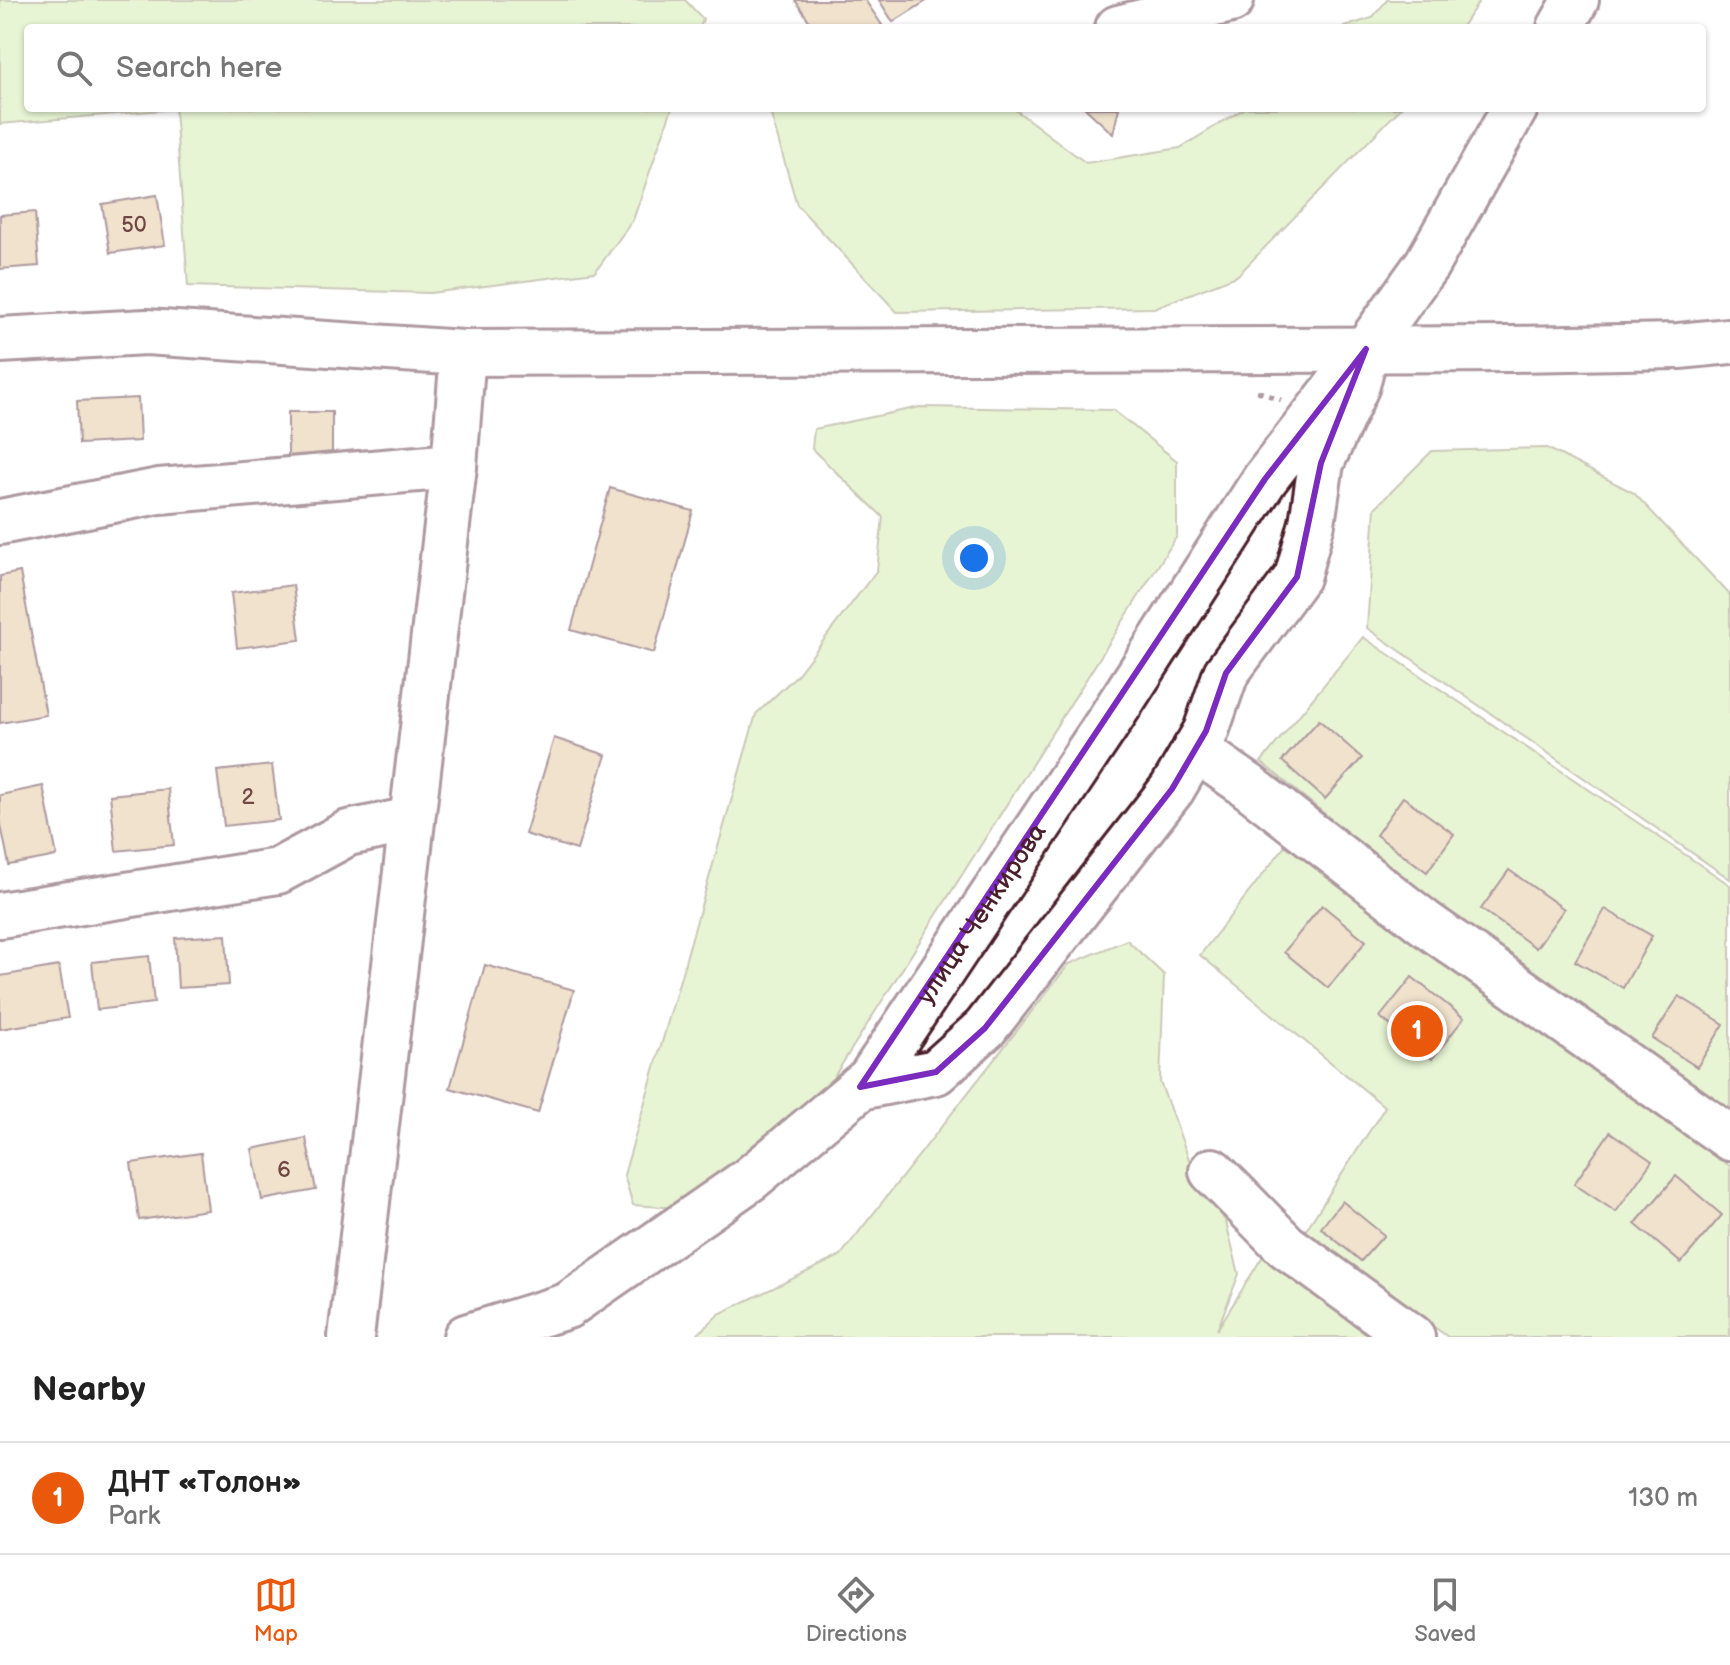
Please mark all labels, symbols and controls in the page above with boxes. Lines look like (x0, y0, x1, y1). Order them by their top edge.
search box (24, 24, 1706, 112)
icon: search (52, 46, 96, 90)
text: Search here (116, 50, 282, 86)
house number: 50 (121, 212, 147, 239)
your location (954, 538, 994, 578)
house number: 2 (242, 784, 255, 811)
street label: улица Ченкирова (910, 818, 1053, 1010)
pin: 1 (1391, 1001, 1443, 1061)
house number: 6 (277, 1157, 291, 1184)
text: Nearby (32, 1369, 146, 1410)
text: ДНТ «Толон» (108, 1465, 302, 1501)
text: 1 (53, 1483, 63, 1514)
text: 130 m (1628, 1483, 1698, 1514)
text: Park (108, 1501, 160, 1532)
tab: Map (254, 1573, 298, 1648)
tab: Directions (806, 1573, 907, 1648)
tab: Saved (1414, 1573, 1476, 1648)

